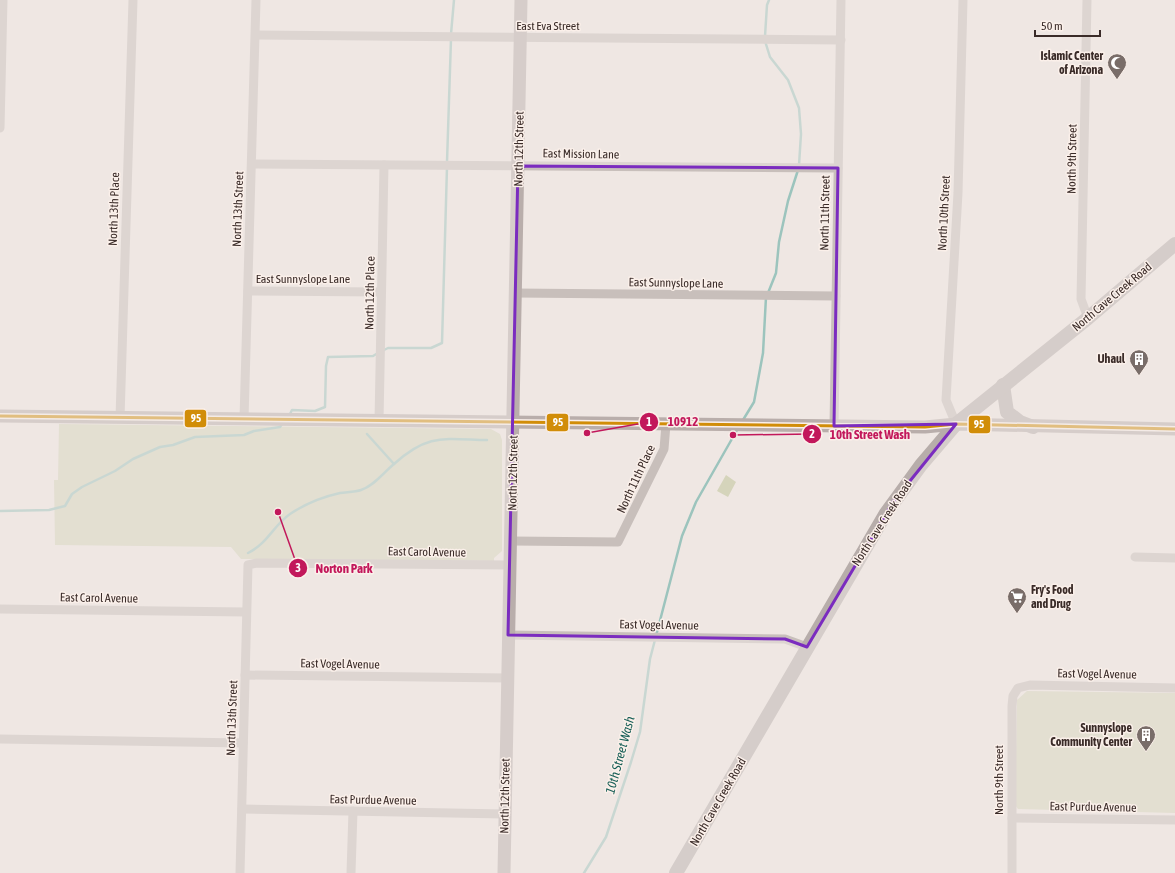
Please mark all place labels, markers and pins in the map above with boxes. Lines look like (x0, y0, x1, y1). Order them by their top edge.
place label: Islamic Center of Arizona (1040, 49, 1103, 77)
mosque icon: Islamic Center of Arizona (1106, 52, 1128, 80)
building icon: Uhaul (1128, 348, 1150, 376)
place label: Uhaul (1098, 352, 1126, 366)
callout: 10912 (639, 409, 706, 434)
callout: 10th Street Wash (802, 422, 918, 447)
callout: Norton Park (288, 556, 381, 581)
place label: Fry's Food and Drug (1031, 583, 1074, 611)
supermarket icon: Fry's Food and Drug (1006, 586, 1028, 614)
place label: Sunnyslope Community Center (1050, 721, 1133, 749)
building icon: Sunnyslope Community Center (1135, 724, 1157, 752)

